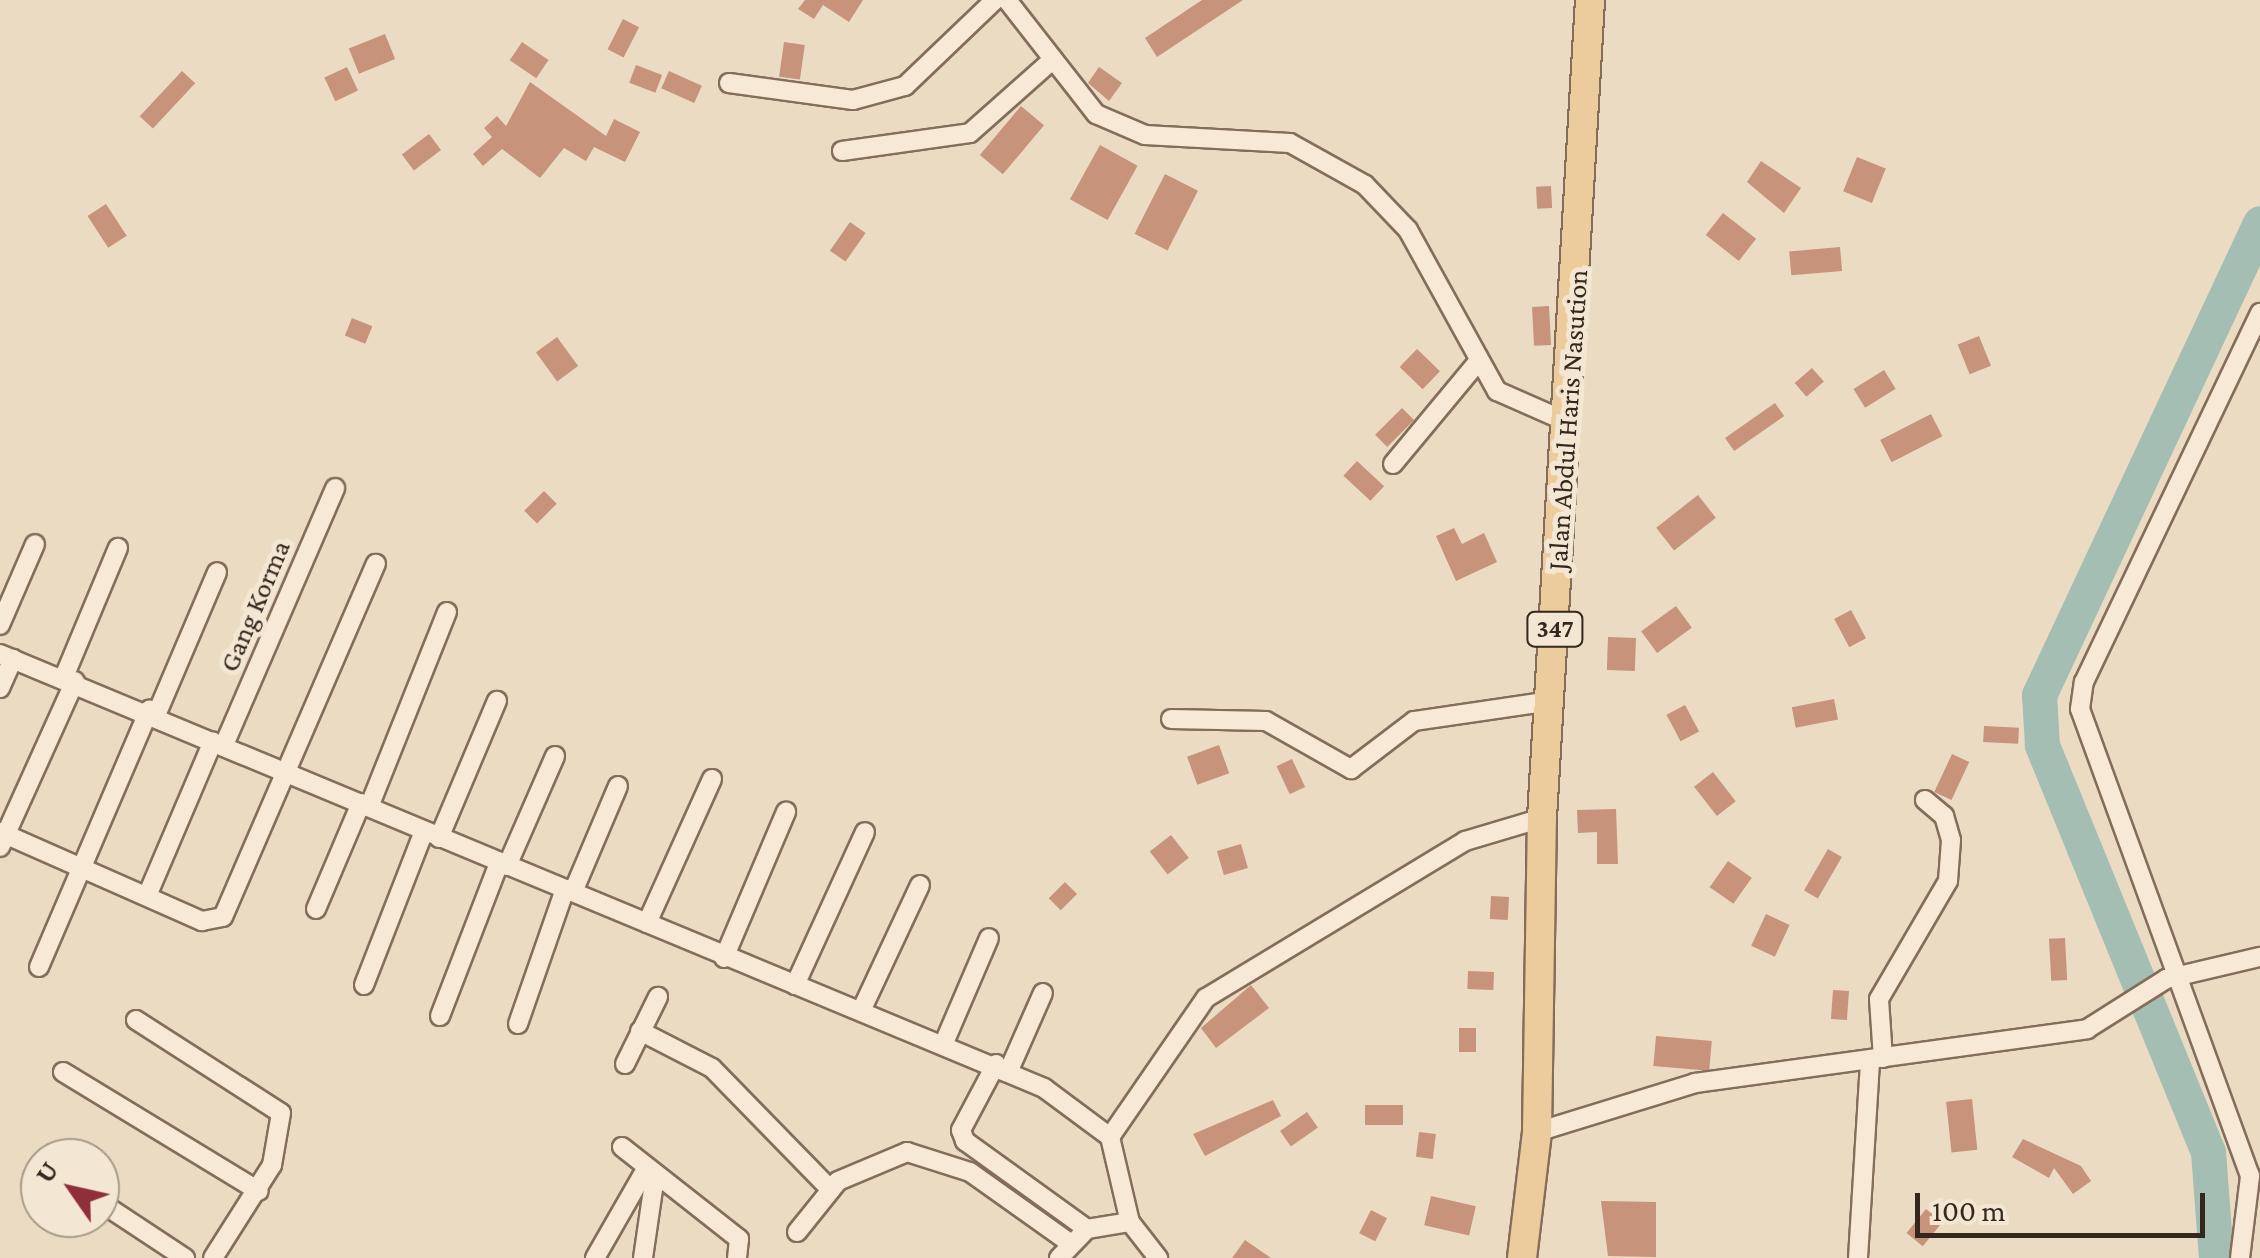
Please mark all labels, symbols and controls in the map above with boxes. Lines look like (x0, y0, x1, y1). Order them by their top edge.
street label: Jalan Abdul Haris Nasution (1541, 268, 1595, 572)
street label: Gang Korma (212, 535, 298, 677)
road number: 347 (1525, 609, 1585, 649)
north arrow (20, 1138, 120, 1238)
text: U (28, 1155, 65, 1189)
scale bar (1920, 1173, 2210, 1235)
text: 100 m (1932, 1194, 2006, 1227)

